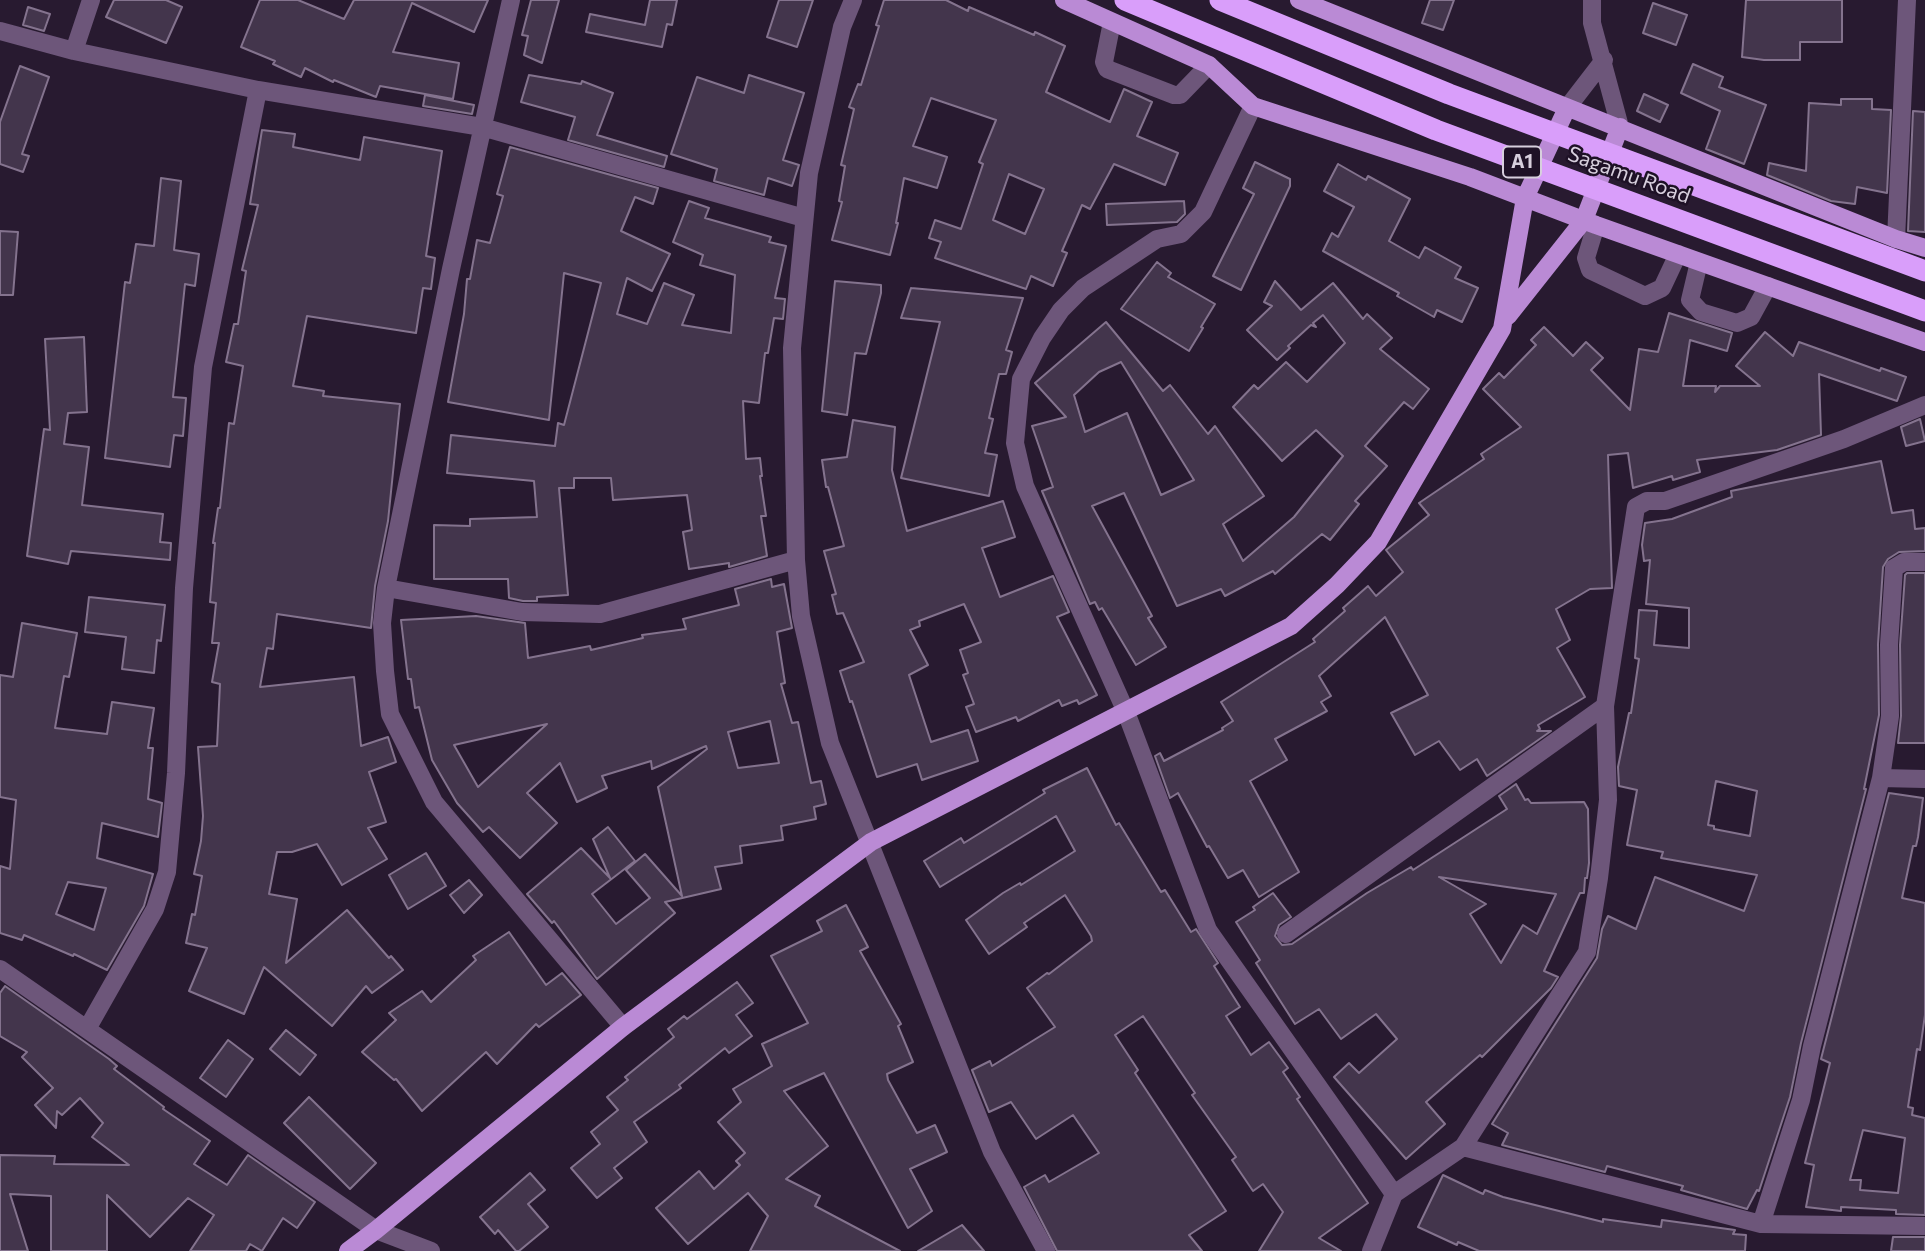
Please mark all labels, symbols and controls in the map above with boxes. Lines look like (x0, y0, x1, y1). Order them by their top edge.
street label: Sagamu Road (1564, 141, 1694, 209)
road number: A1 (1503, 146, 1541, 178)

